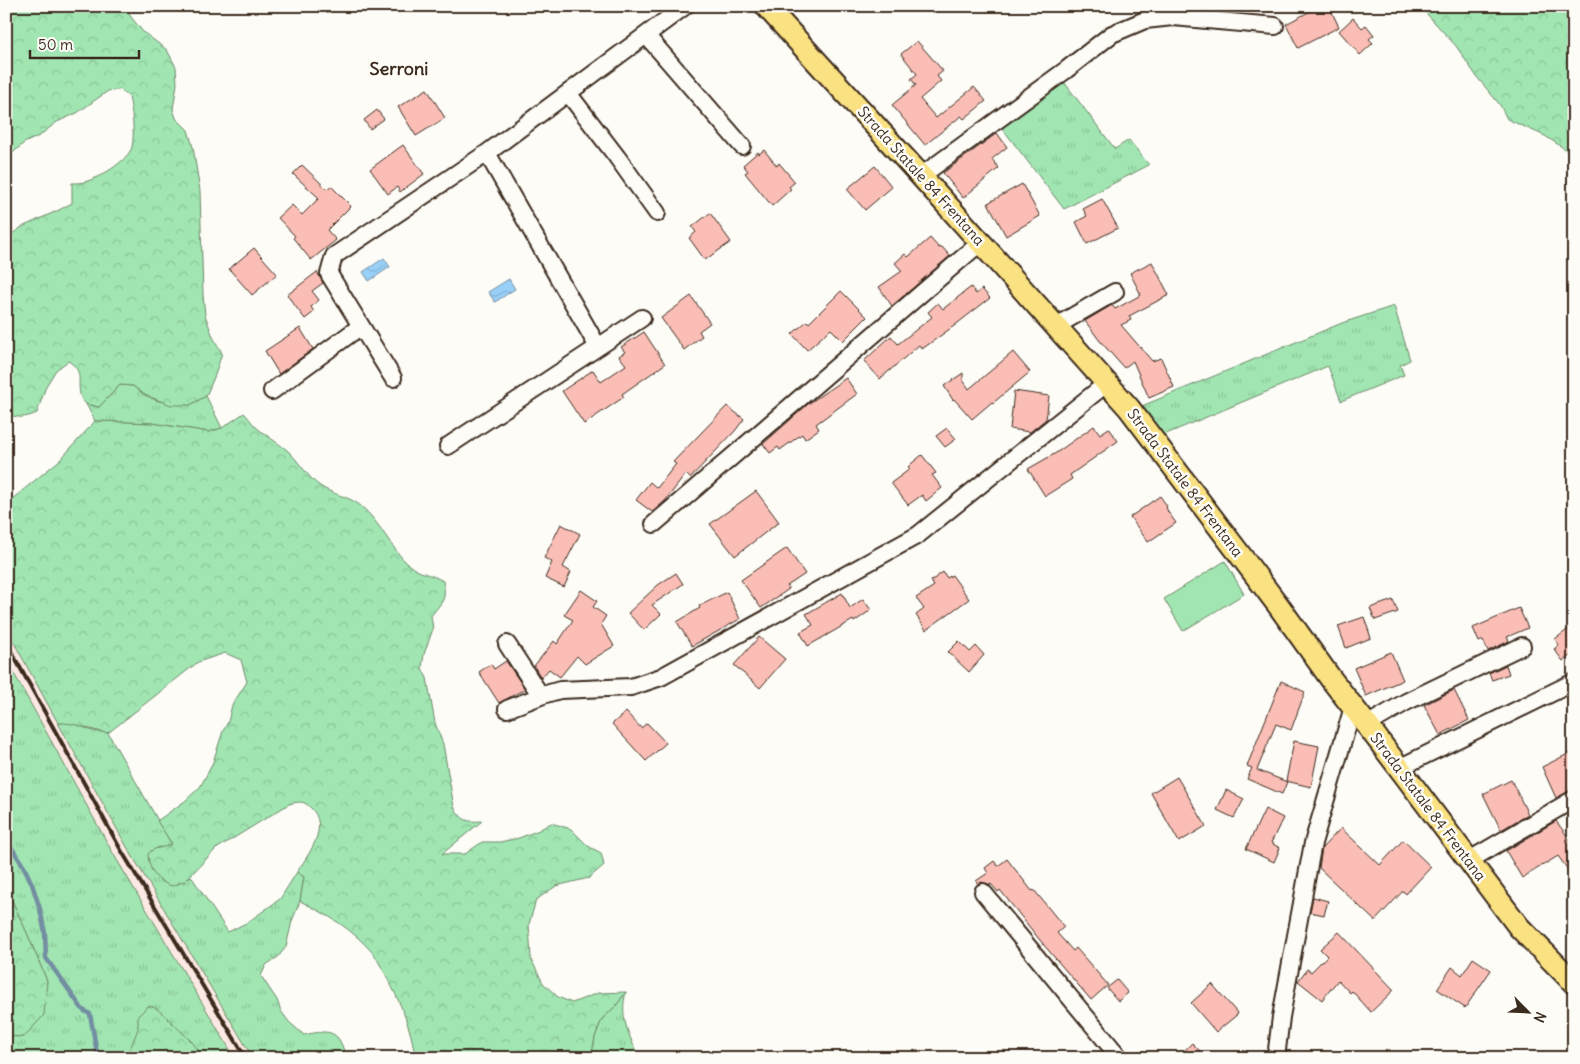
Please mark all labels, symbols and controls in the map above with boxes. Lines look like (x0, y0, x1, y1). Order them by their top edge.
scale bar (30, 28, 139, 60)
text: 50 m (38, 35, 73, 54)
district label: Serroni (370, 57, 428, 80)
street label: Strada Statale 84 Frentana (854, 102, 989, 250)
street label: Strada Statale 84 Frentana (1123, 405, 1248, 561)
street label: Strada Statale 84 Frentana (1366, 729, 1491, 885)
north arrow (1502, 986, 1552, 1036)
text: N (1530, 1009, 1550, 1025)

